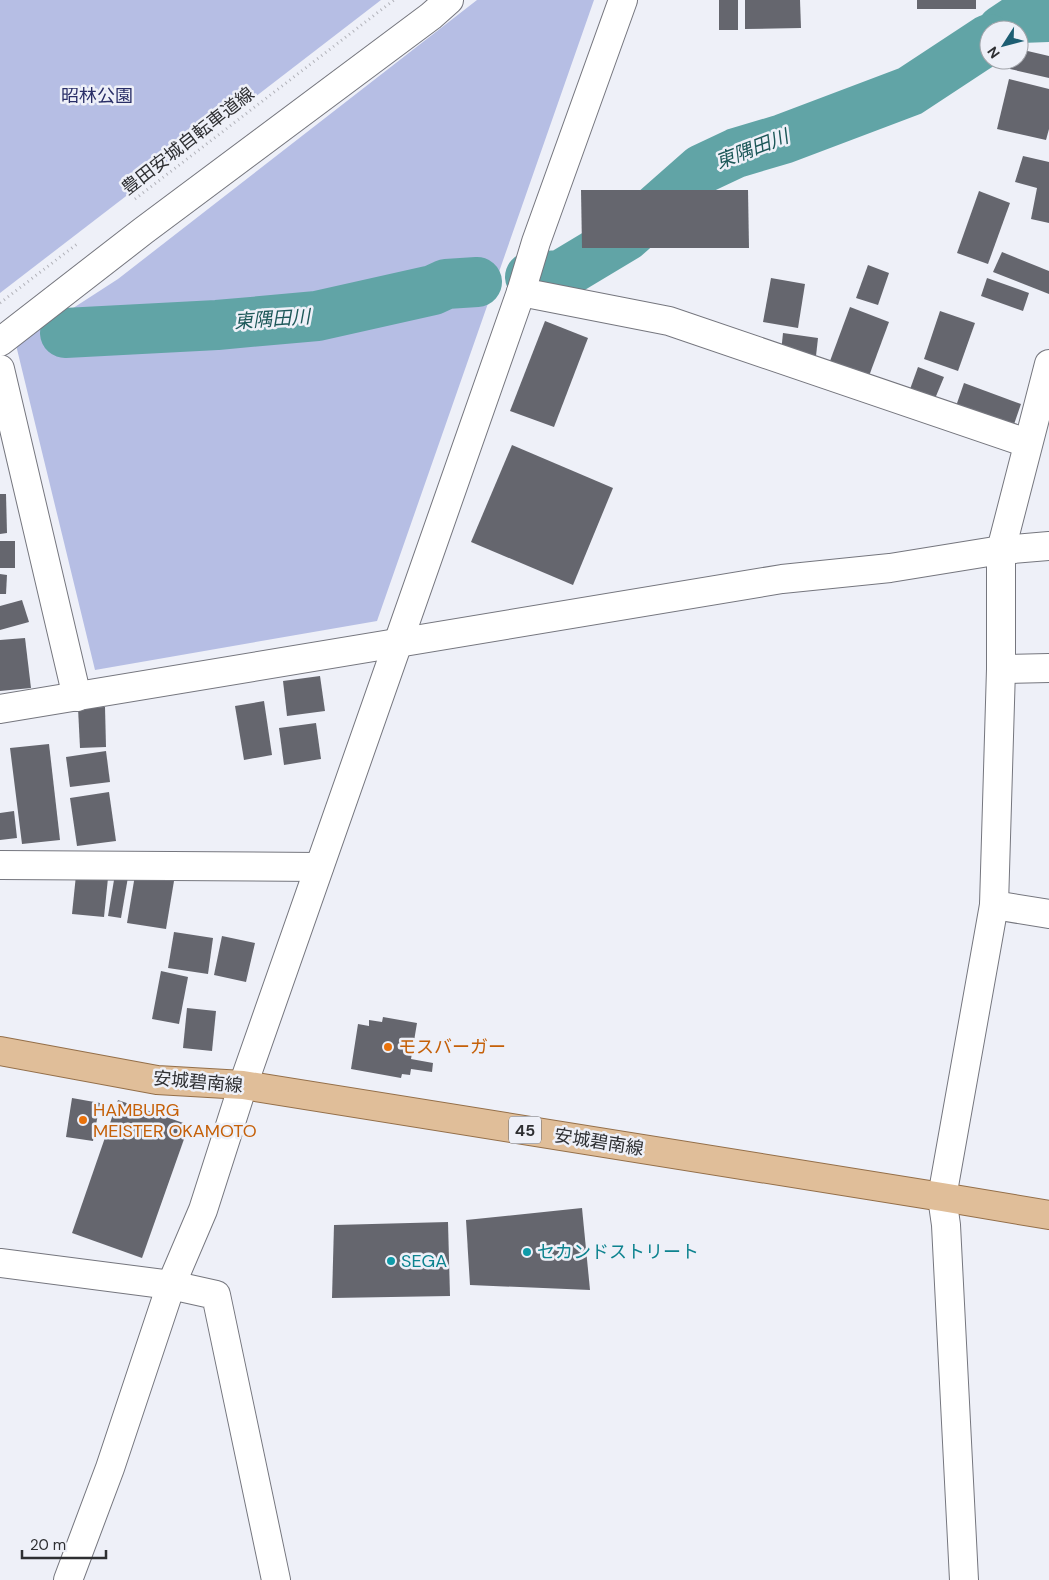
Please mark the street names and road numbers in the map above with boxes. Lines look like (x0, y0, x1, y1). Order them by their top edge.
street label: 豊田安城自転車道線 (117, 82, 259, 200)
street label: 安城碧南線 (152, 1066, 244, 1098)
road number: 45 (509, 1116, 541, 1144)
street label: 安城碧南線 (553, 1123, 645, 1161)

